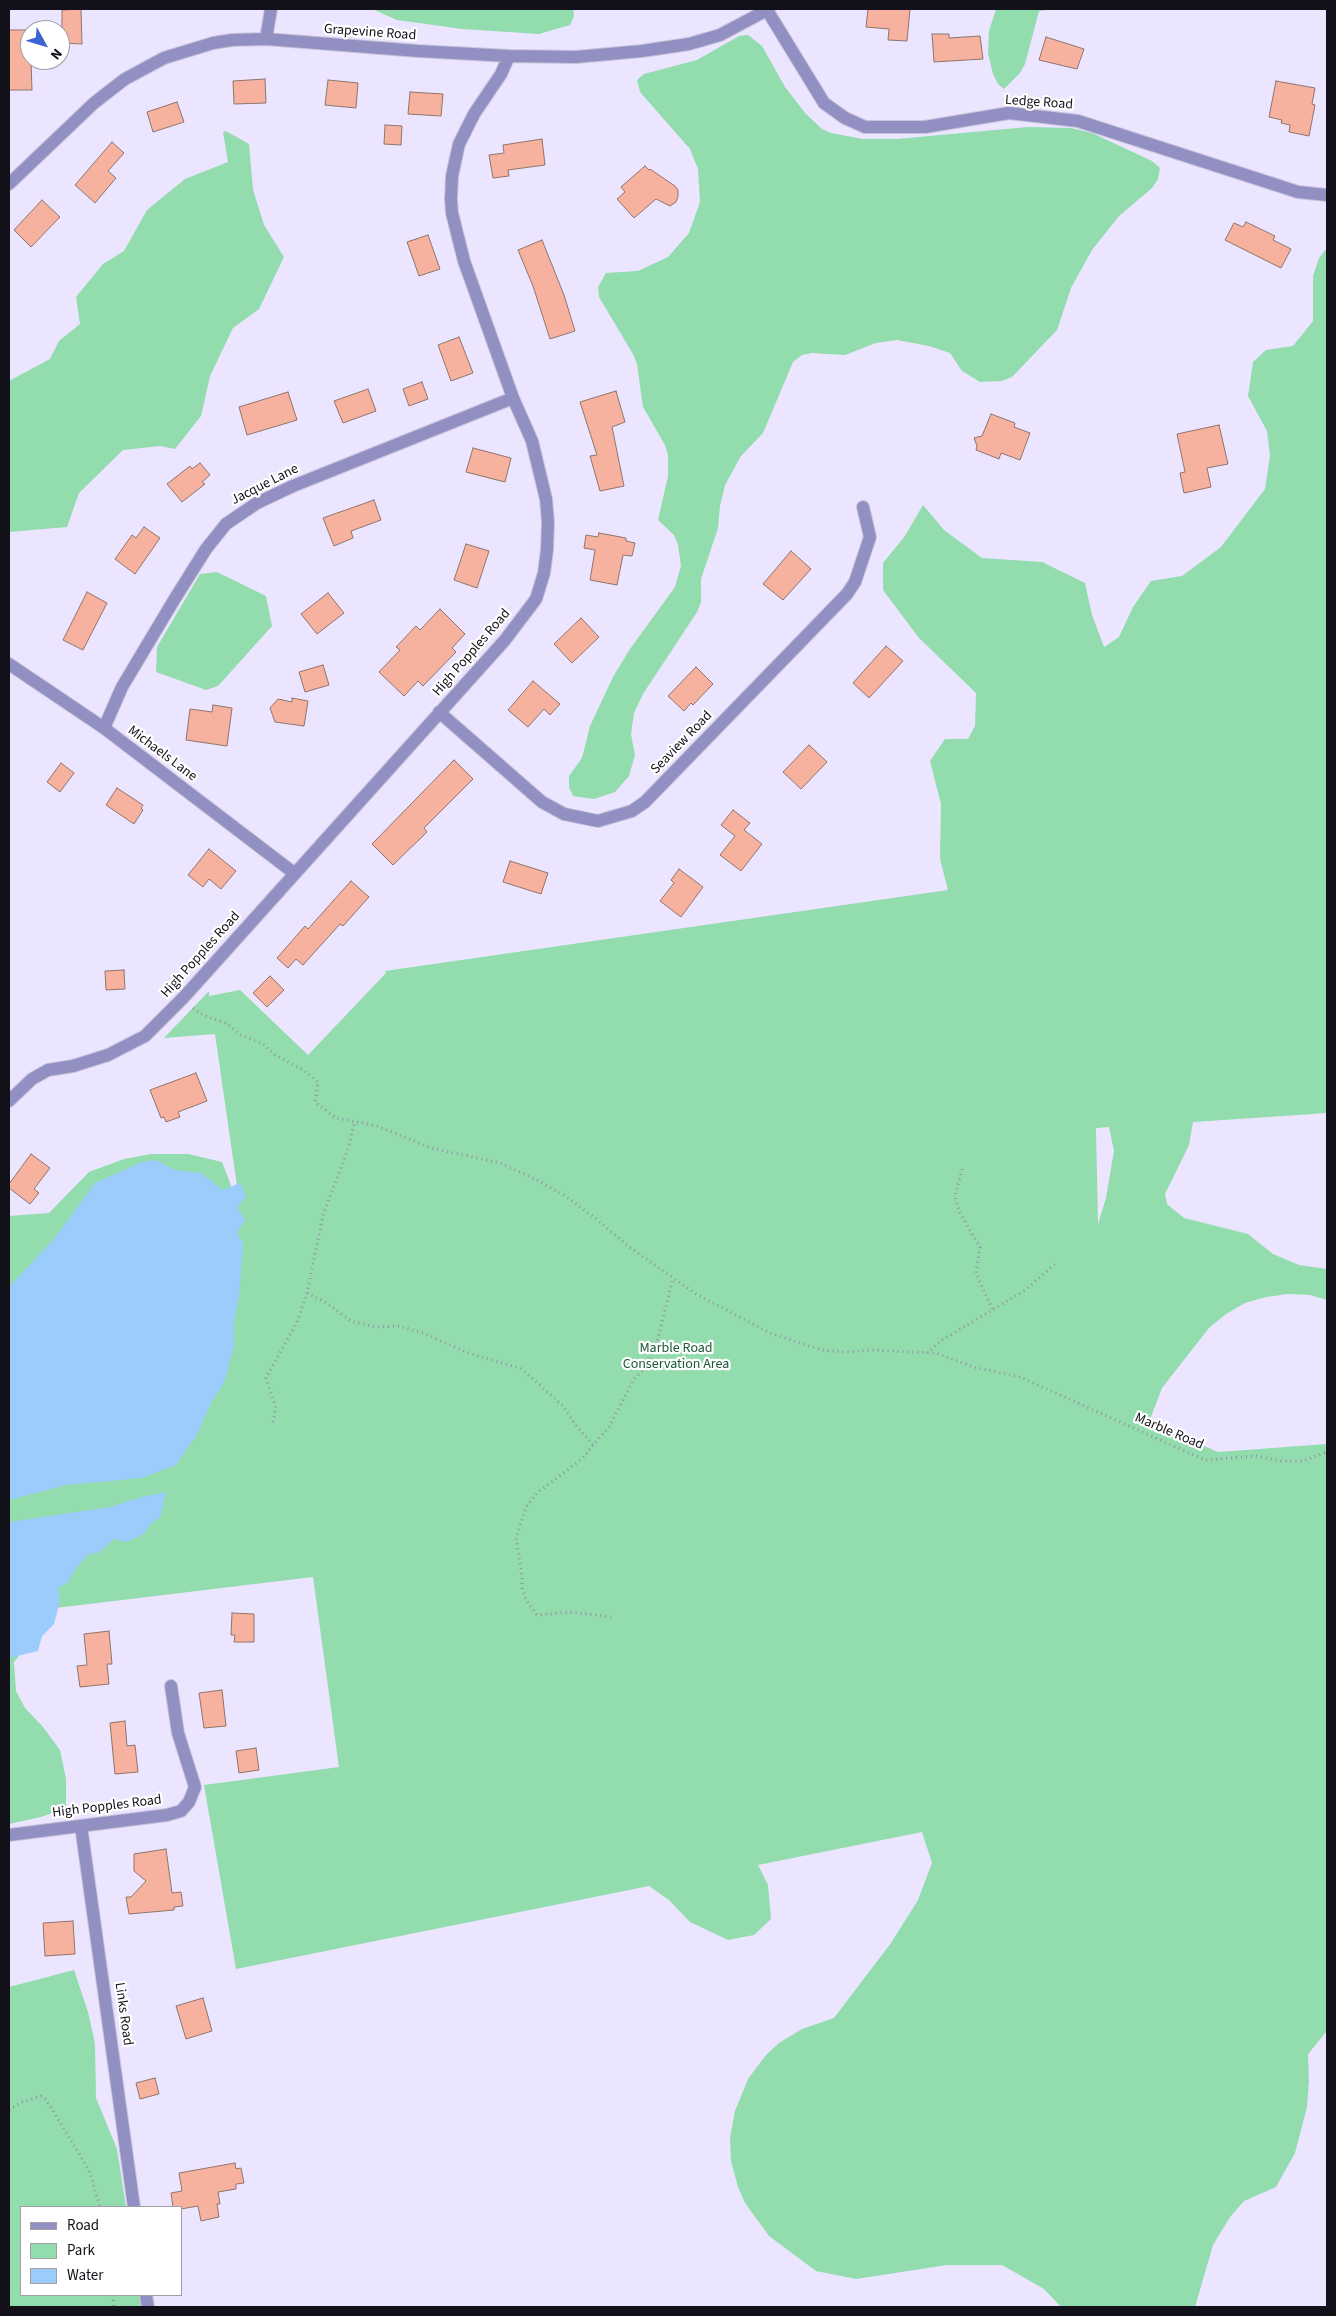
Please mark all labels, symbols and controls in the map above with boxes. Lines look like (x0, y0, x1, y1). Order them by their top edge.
north arrow (20, 20, 70, 70)
street label: Grapevine Road (323, 21, 417, 45)
text: N (45, 44, 67, 64)
street label: Ledge Road (1004, 92, 1074, 114)
street label: Jacque Lane (228, 461, 302, 509)
street label: High Popples Road (430, 606, 514, 700)
street label: Seaview Road (648, 708, 716, 778)
street label: Michaels Lane (124, 723, 200, 785)
street label: High Popples Road (158, 909, 244, 1001)
park label: Marble Road Conservation Area (623, 1341, 729, 1374)
street label: Marble Road (1132, 1410, 1206, 1454)
street label: High Popples Road (51, 1792, 163, 1822)
street label: Links Road (110, 1981, 136, 2047)
legend (20, 2206, 182, 2296)
text: Road (67, 2215, 99, 2236)
text: Park (67, 2240, 95, 2261)
text: Water (67, 2265, 103, 2286)

